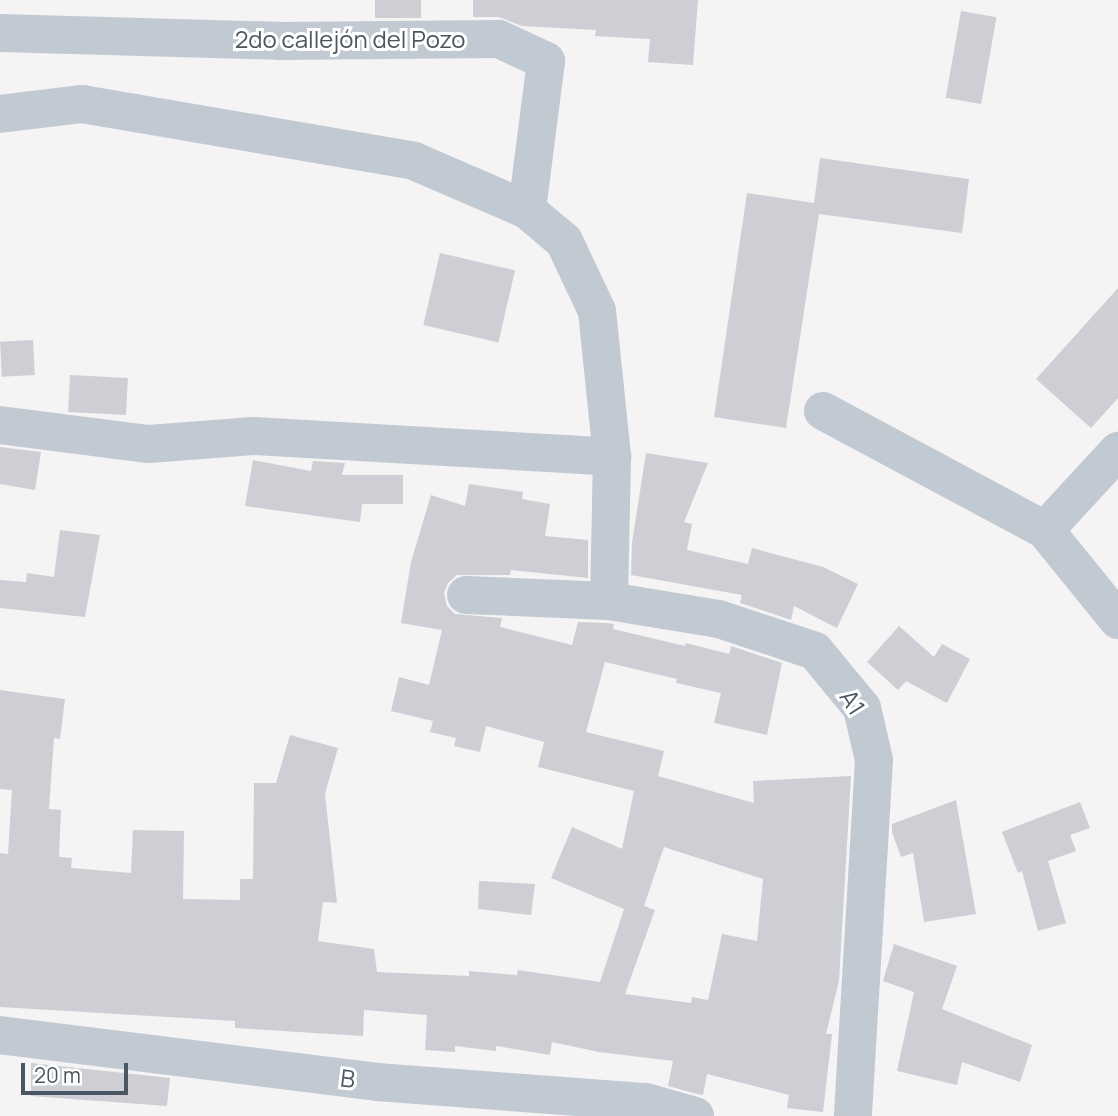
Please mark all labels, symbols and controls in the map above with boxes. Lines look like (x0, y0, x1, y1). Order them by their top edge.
street label: 2do callejón del Pozo (235, 25, 465, 53)
street label: A1 (834, 684, 872, 720)
scale bar (24, 1050, 131, 1094)
text: 20 m (34, 1061, 81, 1089)
street label: B (339, 1063, 357, 1093)

